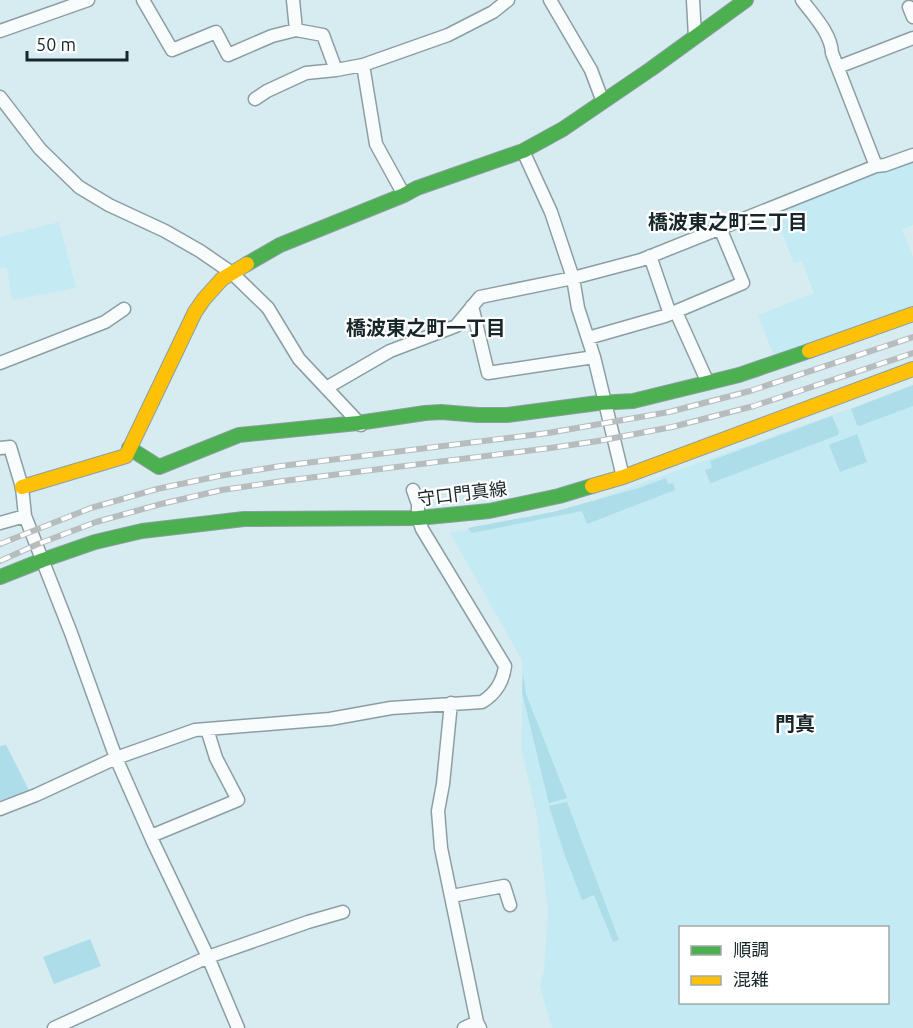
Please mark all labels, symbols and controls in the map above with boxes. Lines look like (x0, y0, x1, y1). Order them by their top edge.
scale bar (27, 24, 128, 62)
text: 50 m (36, 34, 76, 54)
district label: 橋波東之町三丁目 (648, 210, 808, 233)
district label: 橋波東之町一丁目 (346, 316, 506, 339)
street label: 守口門真線 (416, 478, 508, 508)
district label: 門真 (775, 712, 815, 735)
legend (679, 926, 889, 1004)
text: 順調 (733, 939, 769, 959)
text: 混雑 (733, 969, 769, 989)

